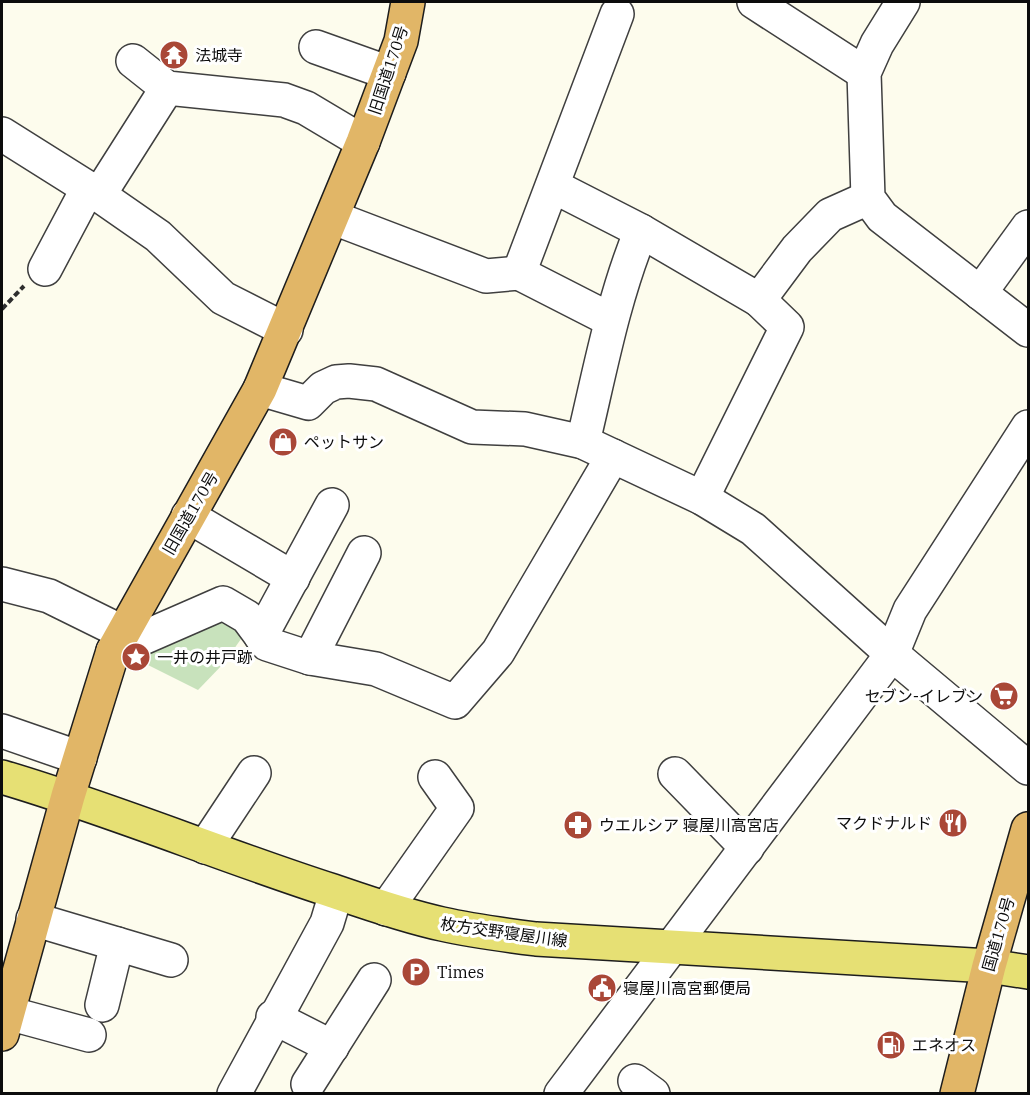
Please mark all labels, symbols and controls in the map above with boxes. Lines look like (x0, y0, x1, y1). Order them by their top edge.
street label: 旧国道170号 (364, 23, 412, 117)
temple icon: 法城寺 (158, 39, 190, 71)
place label: 法城寺 (195, 45, 243, 65)
shop icon: ペットサン (267, 426, 299, 458)
place label: ペットサン (304, 432, 384, 452)
street label: 旧国道170号 (158, 468, 222, 558)
place icon: 一井の井戸跡 (120, 641, 152, 673)
place label: 一井の井戸跡 (157, 647, 253, 667)
supermarket icon: セブン-イレブン (988, 680, 1020, 712)
place label: セブン-イレブン (865, 686, 983, 706)
restaurant icon: マクドナルド (937, 807, 969, 839)
pharmacy icon: ウエルシア 寝屋川高宮店 (562, 809, 594, 841)
place label: マクドナルド (836, 813, 932, 833)
place label: ウエルシア 寝屋川高宮店 (599, 815, 779, 835)
street label: 国道170号 (978, 894, 1018, 974)
street label: 枚方交野寝屋川線 (439, 913, 569, 951)
parking icon: Times (400, 956, 432, 988)
place label: Times (437, 962, 484, 982)
public building icon: 寝屋川高宮郵便局 (586, 972, 618, 1004)
place label: 寝屋川高宮郵便局 (623, 978, 751, 998)
fuel station icon: エネオス (875, 1029, 907, 1061)
place label: エネオス (912, 1035, 976, 1055)

